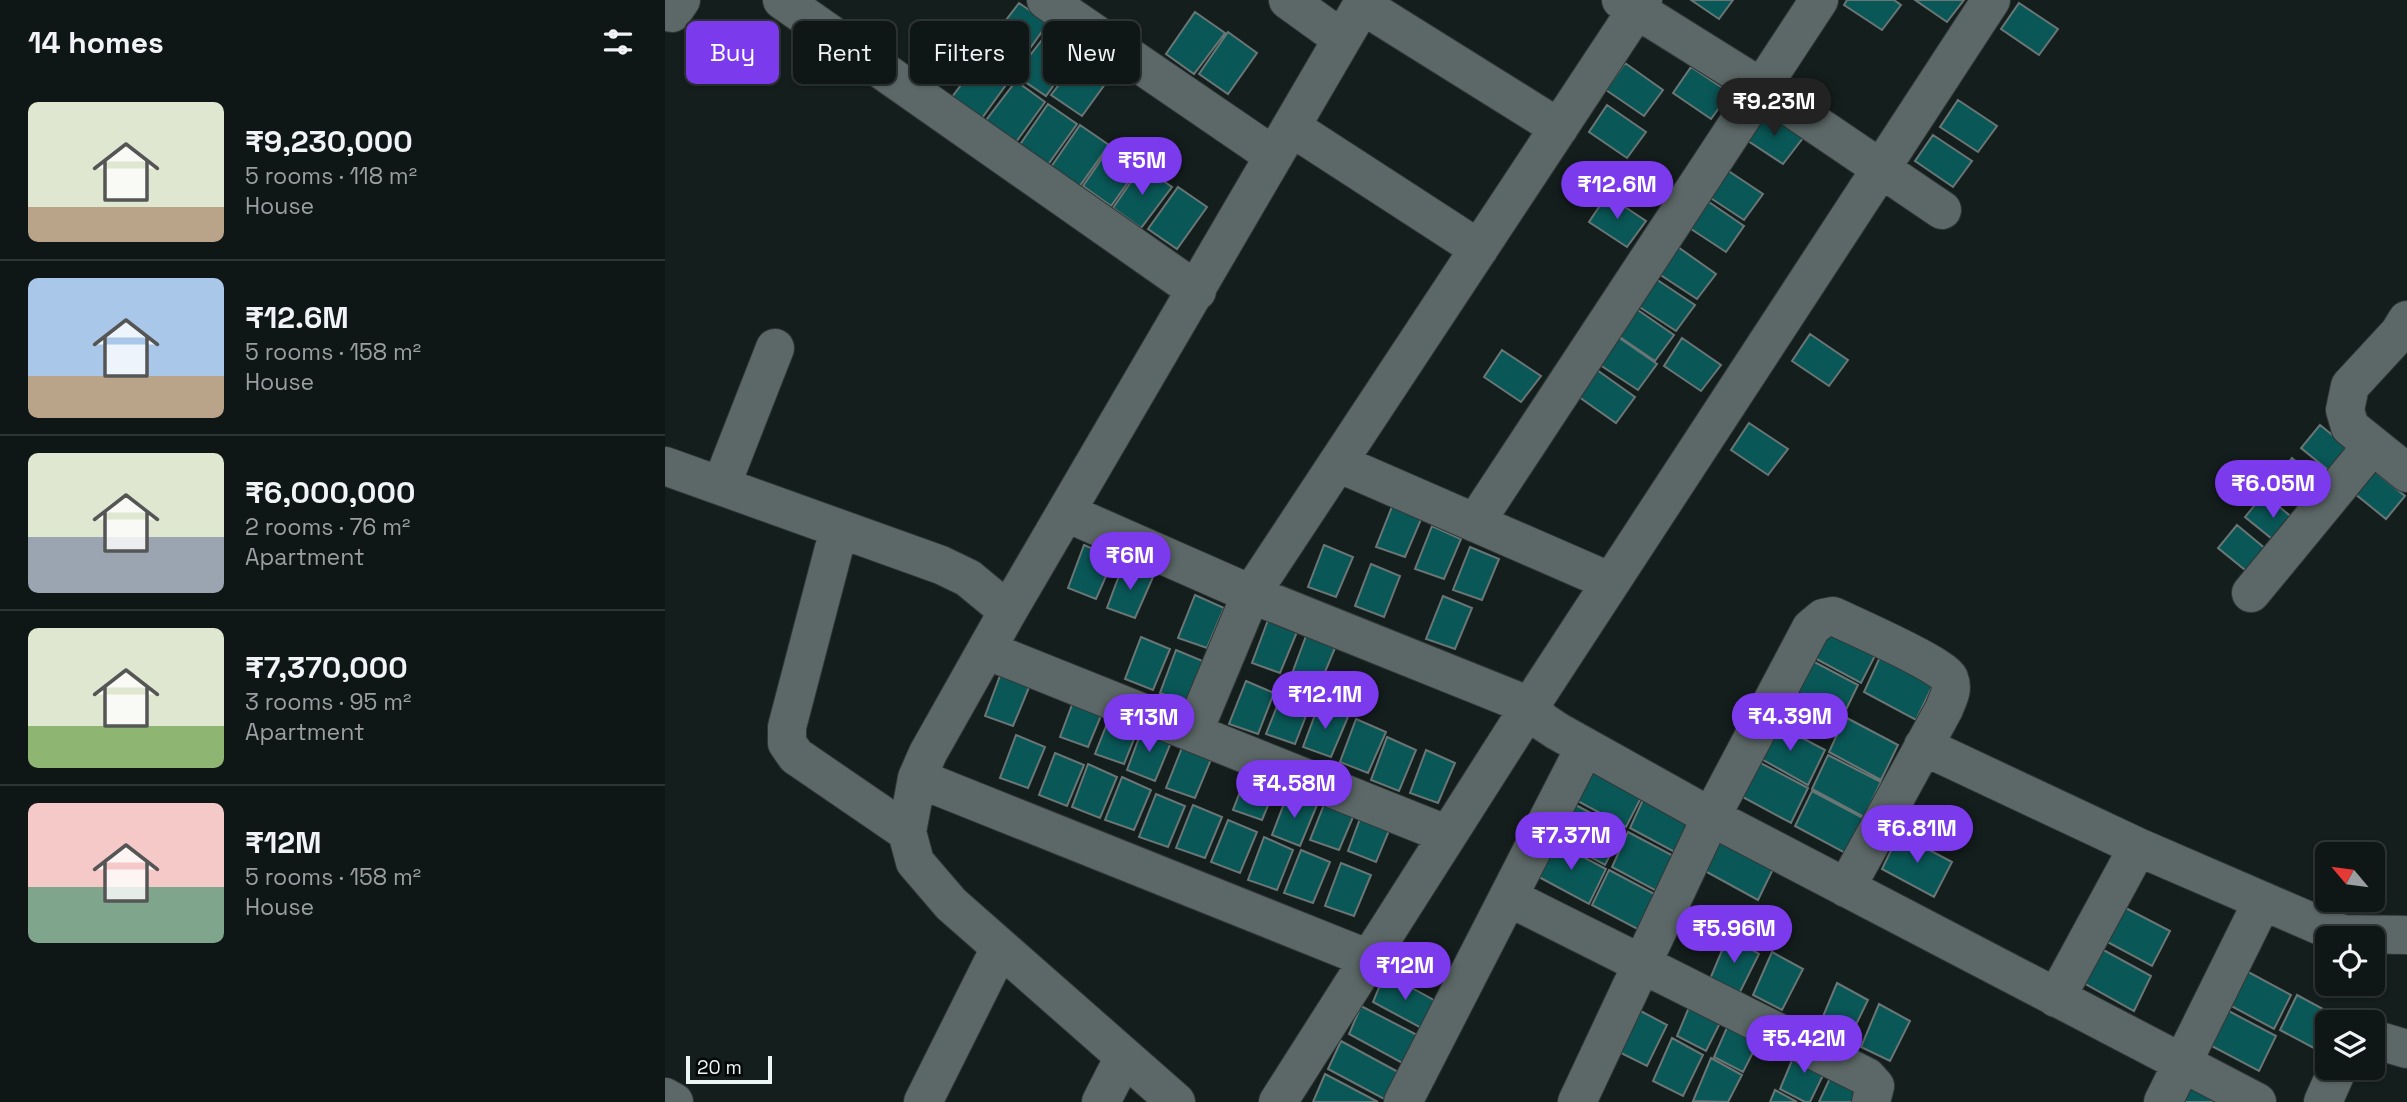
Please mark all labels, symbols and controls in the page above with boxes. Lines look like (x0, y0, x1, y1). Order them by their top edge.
chip: Buy (686, 21, 779, 84)
chip: Rent (793, 21, 896, 84)
chip: Filters (910, 21, 1029, 84)
chip: New (1043, 21, 1140, 84)
text: 14 homes (28, 23, 164, 62)
icon: filters (599, 23, 637, 61)
pin: ₹9.23M (1717, 78, 1831, 138)
text: ₹9.23M (1732, 86, 1816, 116)
text: ₹9,230,000 (245, 122, 413, 161)
icon: home (84, 130, 168, 214)
pin: ₹5M (1108, 138, 1176, 197)
text: ₹5M (1118, 145, 1166, 175)
text: 5 rooms · 118 m² (245, 161, 417, 191)
pin: ₹12.6M (1560, 162, 1674, 221)
text: ₹12.6M (1577, 169, 1657, 199)
text: House (245, 191, 314, 221)
text: ₹12.6M (245, 298, 349, 337)
icon: home (84, 306, 168, 390)
text: 5 rooms · 158 m² (245, 337, 421, 367)
text: House (245, 367, 314, 397)
pin: ₹6.05M (2216, 461, 2330, 520)
text: ₹6.05M (2231, 468, 2315, 498)
text: ₹6,000,000 (245, 473, 415, 512)
icon: home (84, 481, 168, 565)
text: 2 rooms · 76 m² (245, 512, 410, 542)
pin: ₹6M (1096, 532, 1164, 592)
text: ₹6M (1106, 540, 1154, 570)
text: Apartment (245, 542, 365, 572)
text: ₹7,370,000 (245, 648, 408, 687)
icon: home (84, 656, 168, 740)
pin: ₹12.1M (1268, 672, 1382, 731)
text: ₹12.1M (1288, 679, 1362, 709)
text: 3 rooms · 95 m² (245, 687, 411, 717)
pin: ₹13M (1108, 694, 1190, 754)
pin: ₹4.39M (1733, 694, 1847, 753)
text: ₹4.39M (1748, 701, 1832, 731)
text: ₹13M (1120, 702, 1178, 732)
text: Apartment (245, 717, 365, 747)
pin: ₹4.58M (1237, 760, 1351, 820)
text: ₹4.58M (1252, 768, 1336, 798)
pin: ₹6.81M (1860, 806, 1974, 865)
pin: ₹7.37M (1514, 812, 1628, 872)
text: ₹6.81M (1877, 813, 1957, 843)
text: ₹7.37M (1531, 820, 1611, 850)
text: ₹12M (245, 823, 322, 862)
icon: home (84, 831, 168, 915)
north arrow (2315, 842, 2385, 912)
map controls (2315, 842, 2385, 1080)
text: 5 rooms · 158 m² (245, 862, 421, 892)
text: House (245, 892, 314, 922)
pin: ₹5.96M (1677, 906, 1791, 965)
text: ₹5.96M (1692, 913, 1776, 943)
button: locate (2315, 926, 2385, 996)
pin: ₹12M (1364, 942, 1446, 1002)
text: ₹12M (1376, 950, 1434, 980)
button: layers (2315, 1010, 2385, 1080)
pin: ₹5.42M (1747, 1016, 1861, 1075)
text: ₹5.42M (1762, 1023, 1846, 1053)
scale bar (686, 1053, 772, 1085)
text: 20 m (697, 1055, 742, 1080)

